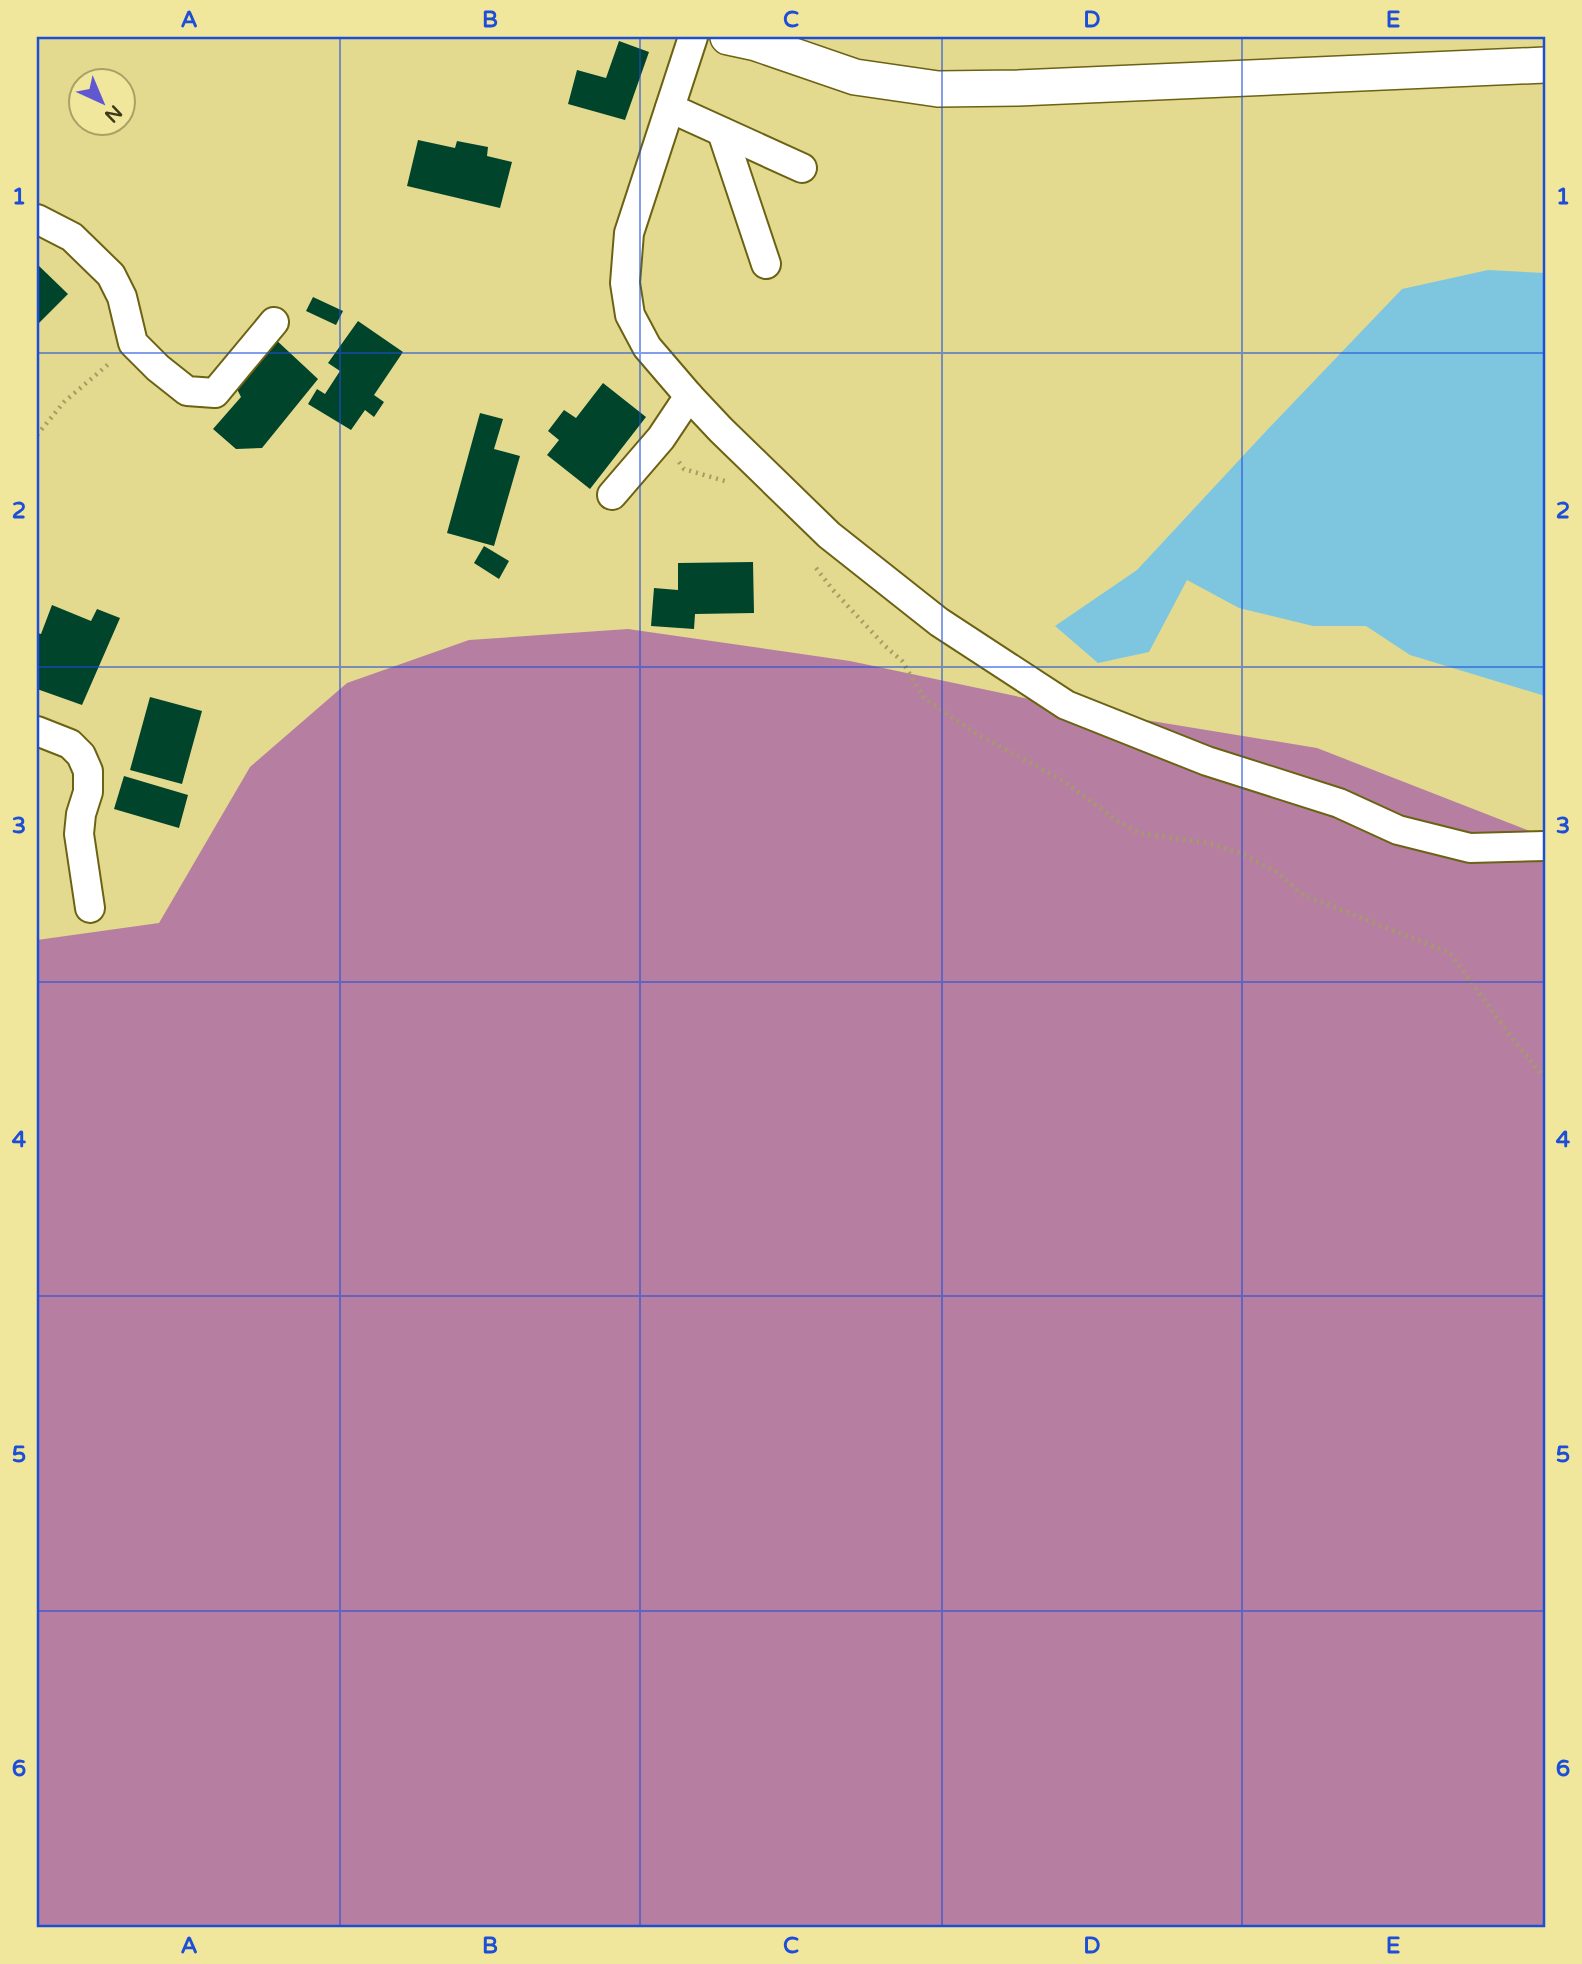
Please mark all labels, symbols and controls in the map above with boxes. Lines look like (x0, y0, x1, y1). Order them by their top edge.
text: A (180, 6, 198, 34)
text: B (482, 6, 498, 34)
text: C (783, 6, 799, 34)
text: D (1083, 6, 1101, 34)
text: E (1386, 6, 1400, 34)
north arrow (66, 66, 136, 136)
text: N (100, 100, 126, 127)
text: 1 (12, 183, 26, 211)
text: 1 (1556, 183, 1570, 211)
text: 2 (12, 497, 26, 525)
text: 2 (1556, 497, 1570, 525)
text: 3 (12, 812, 26, 840)
text: 3 (1556, 812, 1570, 840)
text: 4 (12, 1126, 27, 1154)
text: 4 (1556, 1126, 1571, 1154)
text: 5 (12, 1441, 26, 1469)
text: 5 (1556, 1441, 1570, 1469)
text: 6 (12, 1755, 26, 1783)
text: 6 (1556, 1755, 1570, 1783)
text: A (180, 1932, 198, 1960)
text: B (482, 1932, 498, 1960)
text: C (783, 1932, 799, 1960)
text: D (1083, 1932, 1101, 1960)
text: E (1386, 1932, 1400, 1960)

